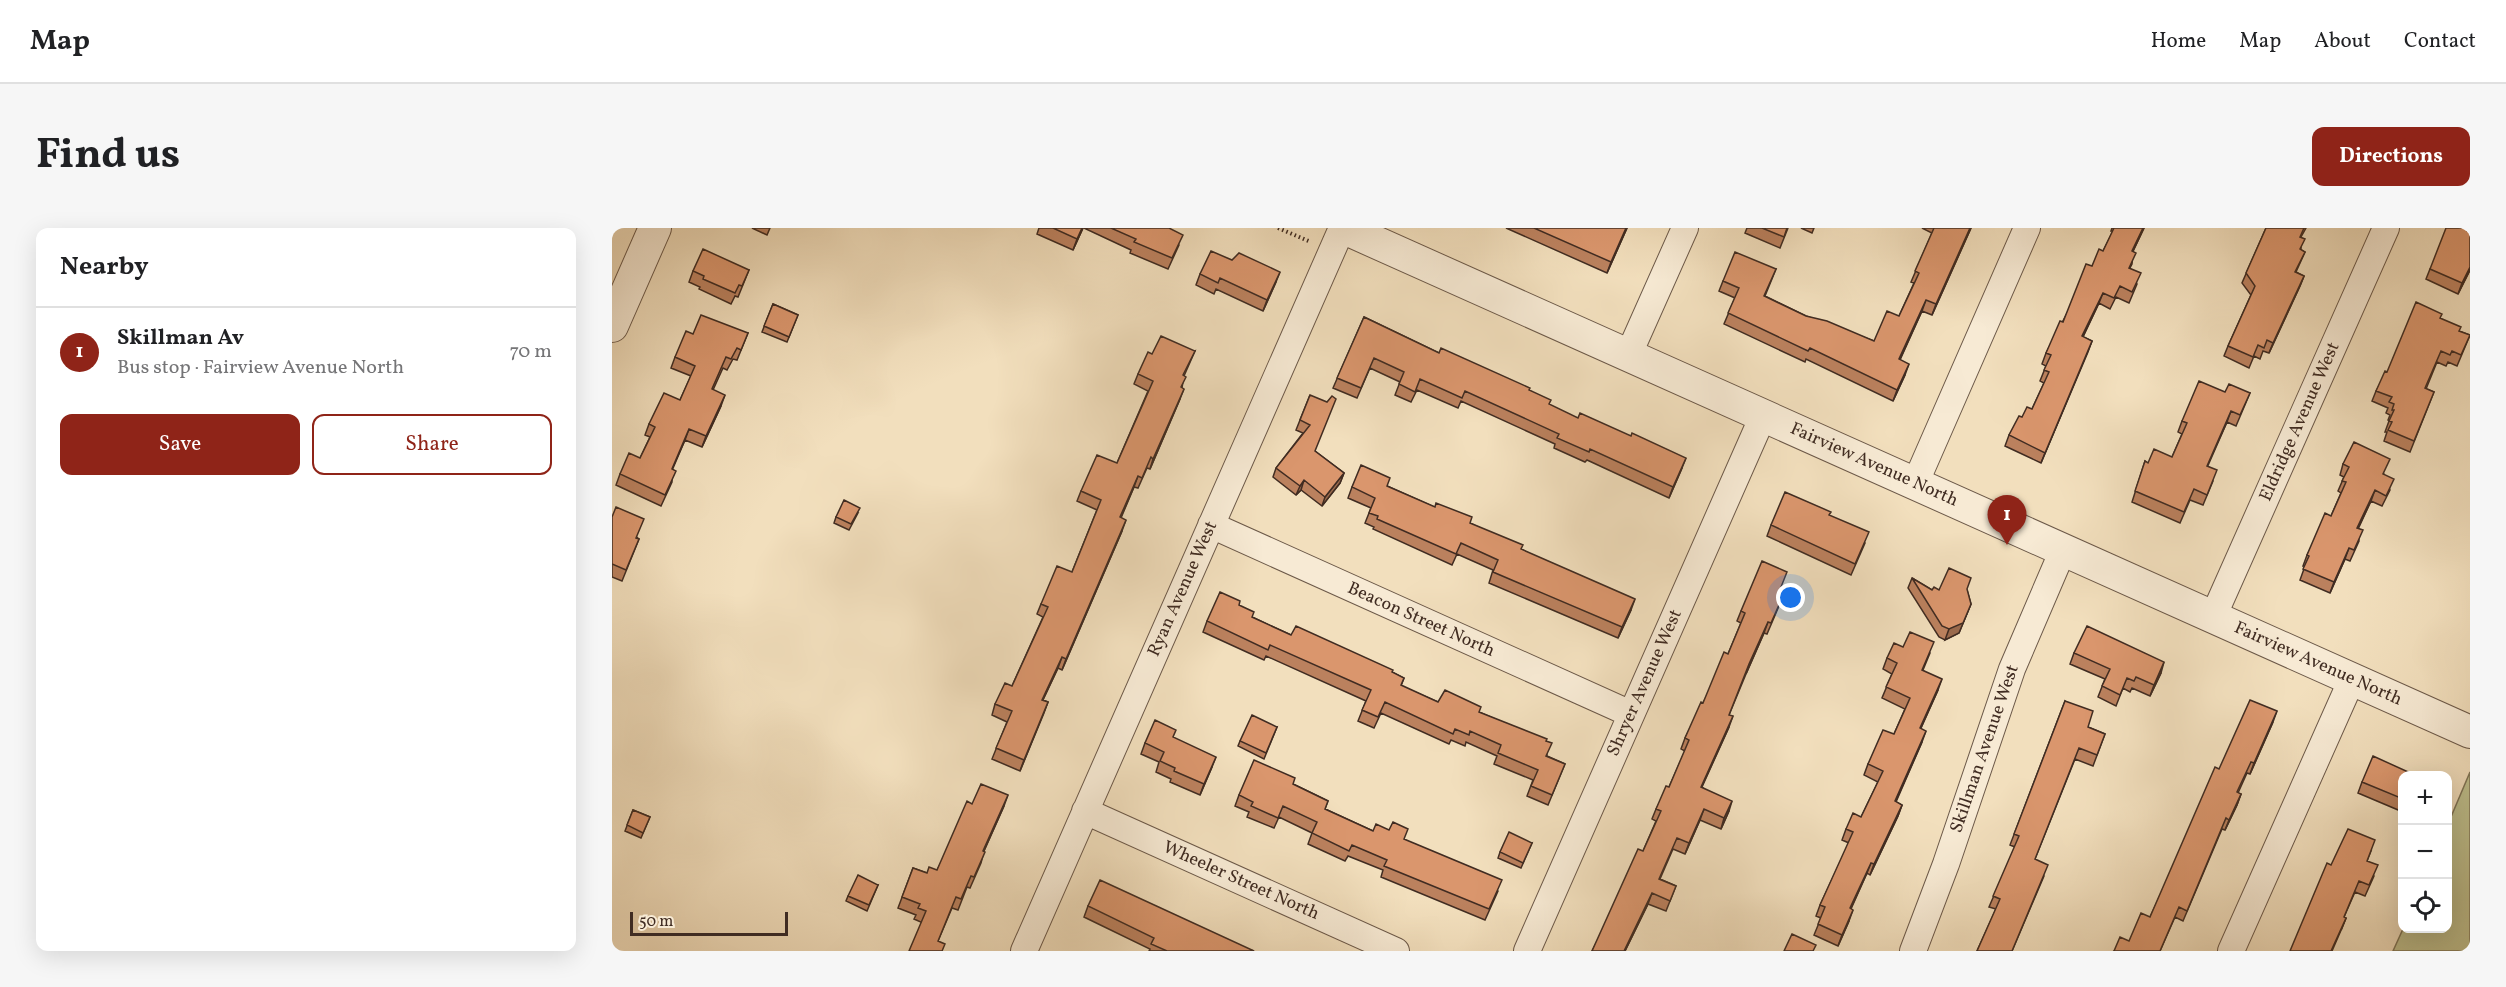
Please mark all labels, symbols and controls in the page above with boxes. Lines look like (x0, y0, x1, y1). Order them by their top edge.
text: Map (30, 22, 90, 61)
text: Home (2151, 27, 2206, 56)
text: Map (2239, 27, 2281, 56)
text: About (2314, 27, 2371, 56)
text: Contact (2404, 27, 2476, 56)
text: Find us (36, 127, 180, 186)
button: Directions (2312, 127, 2470, 186)
text: Nearby (60, 249, 149, 285)
text: Skillman Av (117, 323, 244, 354)
text: 1 (75, 338, 84, 366)
text: 70 m (509, 338, 552, 366)
street label: Eldridge Avenue West (2254, 338, 2346, 506)
text: Bus stop · Fairview Avenue North (117, 354, 404, 382)
button: Save (60, 414, 300, 475)
button: Share (312, 414, 552, 475)
street label: Fairview Avenue North (1786, 417, 1962, 513)
pin: 1 (1988, 496, 2026, 545)
street label: Ryan Avenue West (1142, 517, 1224, 661)
street label: Beacon Street North (1343, 576, 1499, 664)
your location (1776, 583, 1805, 612)
street label: Shryer Avenue West (1601, 605, 1689, 761)
street label: Fairview Avenue North (2230, 616, 2406, 712)
street label: Skillman Avenue West (1944, 662, 2026, 836)
map controls (2398, 771, 2452, 933)
button: + (2398, 771, 2452, 825)
button: − (2398, 825, 2452, 879)
street label: Wheeler Street North (1159, 835, 1324, 927)
button: locate (2398, 879, 2452, 933)
scale bar (630, 909, 788, 936)
text: 50 m (639, 911, 673, 933)

